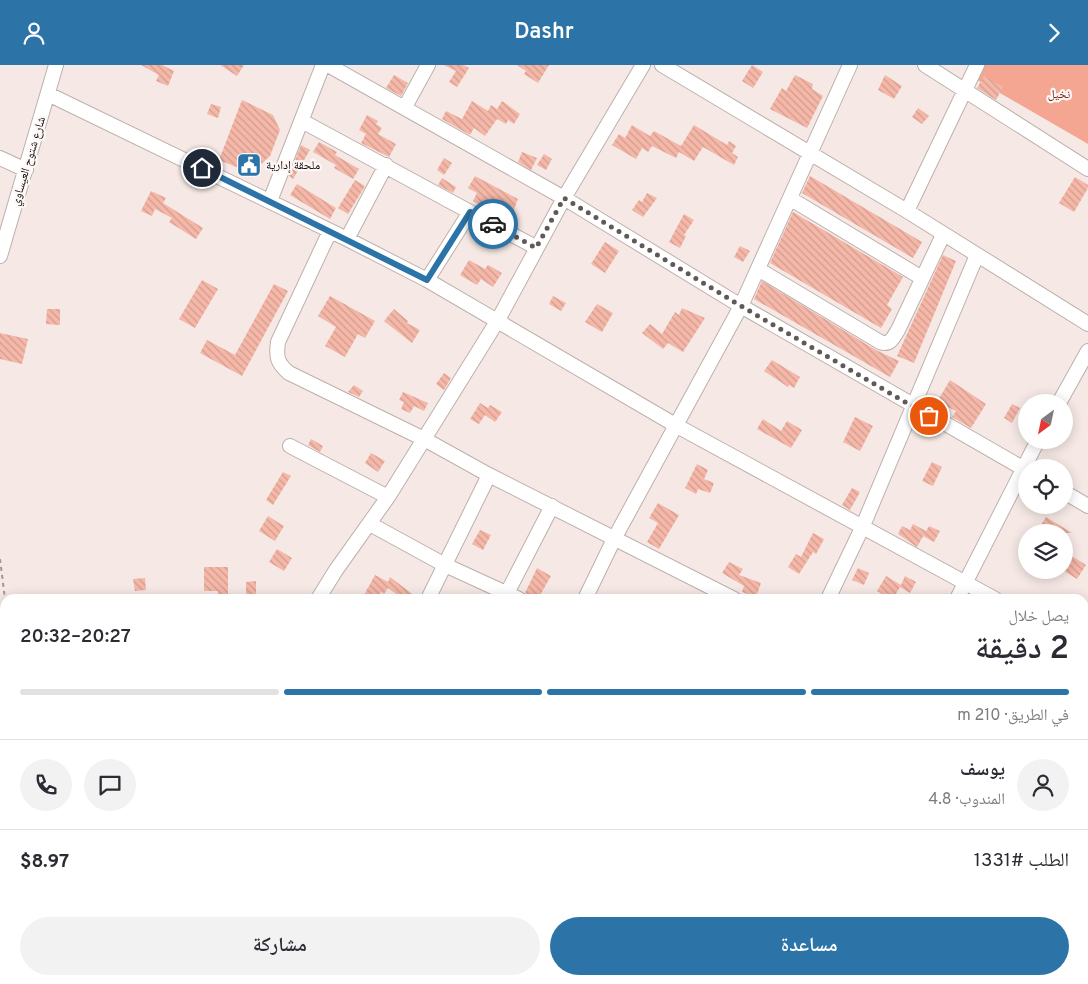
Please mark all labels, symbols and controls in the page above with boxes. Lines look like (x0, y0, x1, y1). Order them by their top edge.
icon: person (20, 19, 48, 47)
text: Dashr (514, 19, 574, 46)
icon: forward (1040, 19, 1068, 47)
park label: نخيل (1048, 87, 1070, 103)
street label: شارع شتوح العيساوي (8, 115, 51, 208)
pin (181, 147, 223, 189)
public building icon: ملحقة إدارية (236, 152, 262, 178)
icon: home (188, 154, 216, 182)
place label: ملحقة إدارية (266, 158, 320, 174)
courier (468, 199, 518, 249)
icon: car (479, 210, 507, 238)
north arrow (1018, 394, 1072, 449)
map controls (1018, 394, 1073, 579)
pin (908, 395, 950, 437)
icon: bag (915, 402, 943, 430)
button: locate (1018, 459, 1073, 514)
button: layers (1018, 524, 1073, 579)
text: يصل خلال (1008, 607, 1069, 627)
text: 20:27–20:32 (20, 625, 131, 649)
text: 2 دقيقة (975, 630, 1069, 670)
text: في الطريق · 210 m (957, 706, 1069, 726)
text: يوسف (960, 758, 1005, 782)
button: phone (20, 759, 72, 811)
button: chat (84, 759, 136, 811)
button: person (1017, 759, 1069, 811)
text: المندوب · 4.8 (928, 790, 1005, 810)
text: الطلب #1331 (974, 849, 1069, 873)
text: $8.97 (20, 850, 69, 874)
button: مشاركة (20, 917, 540, 975)
button: مساعدة (550, 917, 1069, 975)

